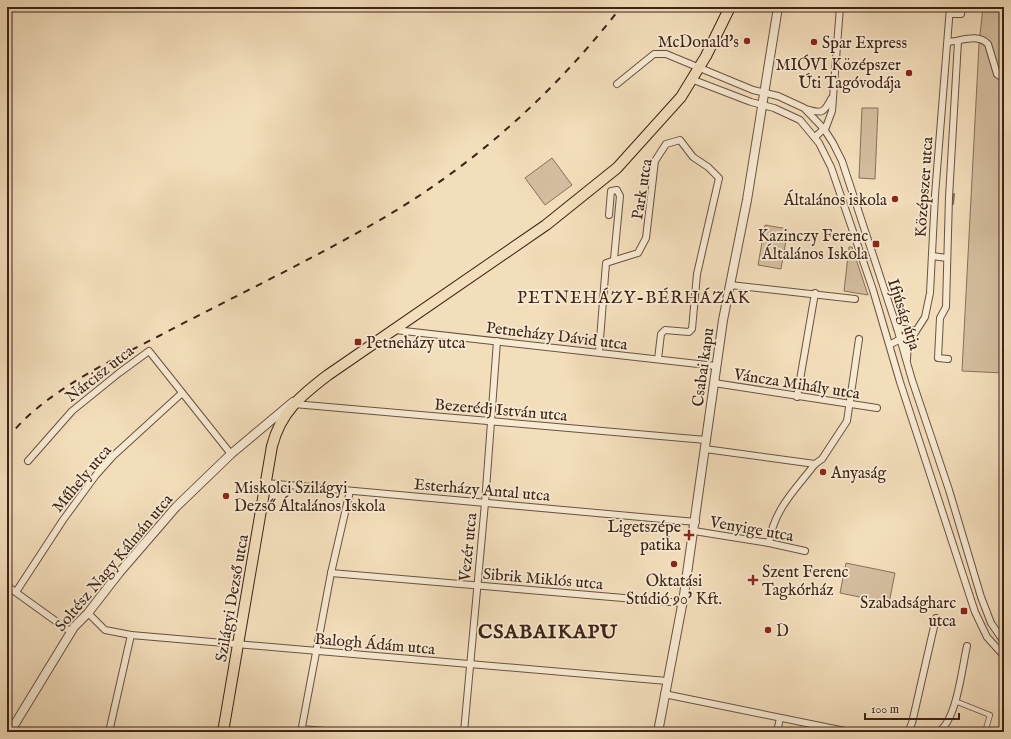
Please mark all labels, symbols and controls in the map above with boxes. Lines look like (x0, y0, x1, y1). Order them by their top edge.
place label: McDonald's (658, 33, 739, 53)
place label: Spar Express (822, 34, 907, 54)
marker: McDonald's (742, 36, 752, 46)
marker: Spar Express (809, 37, 819, 47)
place label: MIÓVI Középszer Úti Tagóvodája (776, 54, 901, 94)
marker: MIÓVI Középszer Úti Tagóvodája (904, 68, 914, 78)
street label: Középszer utca (912, 136, 938, 238)
street label: Park utca (628, 157, 658, 221)
place label: Általános iskola (783, 189, 887, 211)
marker: Általános iskola (890, 194, 900, 204)
place label: Kazinczy Ferenc Általános Iskola (758, 227, 868, 265)
marker: Kazinczy Ferenc Általános Iskola (871, 239, 881, 249)
street label: Ifjúság útja (882, 276, 924, 353)
district label: PETNEHÁZY-BÉRHÁZAK (517, 287, 751, 309)
street label: Petneházy Dávid utca (485, 318, 629, 356)
street label: Csabai kapu (689, 326, 719, 408)
place label: Petneházy utca (366, 334, 466, 354)
marker: Petneházy utca (353, 337, 363, 347)
street label: Nárcisz utca (62, 342, 139, 408)
street label: Váncza Mihály utca (731, 365, 861, 405)
street label: Bezerédj István utca (434, 395, 568, 427)
street label: Műhely utca (48, 441, 117, 517)
place label: Anyaság (830, 464, 886, 484)
marker: Anyaság (818, 467, 828, 477)
street label: Esterházy Antal utca (413, 475, 551, 507)
place label: Miskolci Szilágyi Dezső Általános Iskola (234, 479, 385, 517)
street label: Soltész Nagy Kálmán utca (51, 490, 178, 636)
marker: Miskolci Szilágyi Dezső Általános Iskola (221, 491, 231, 501)
street label: Vezér utca (455, 512, 483, 583)
street label: Venyige utca (707, 513, 795, 547)
place label: Ligetszépe patika (607, 518, 681, 556)
marker: Ligetszépe patika (684, 530, 694, 540)
street label: Szilágyi Dezső utca (212, 533, 254, 664)
marker: Oktatási Stúdió 90' Kft. (669, 559, 679, 569)
place label: Szent Ferenc Tagkórház (762, 563, 849, 601)
street label: Sibrik Miklós utca (482, 565, 604, 595)
place label: Oktatási Stúdió 90' Kft. (626, 572, 722, 610)
marker: Szent Ferenc Tagkórház (747, 574, 759, 586)
place label: Szabadságharc utca (860, 594, 956, 632)
marker: Szabadságharc utca (959, 606, 969, 616)
district label: CSABAIKAPU (478, 620, 618, 645)
place label: D (776, 622, 789, 642)
marker: D (763, 625, 773, 635)
street label: Balogh Ádám utca (314, 628, 436, 660)
scale bar (865, 695, 959, 721)
text: 100 m (871, 702, 899, 717)

